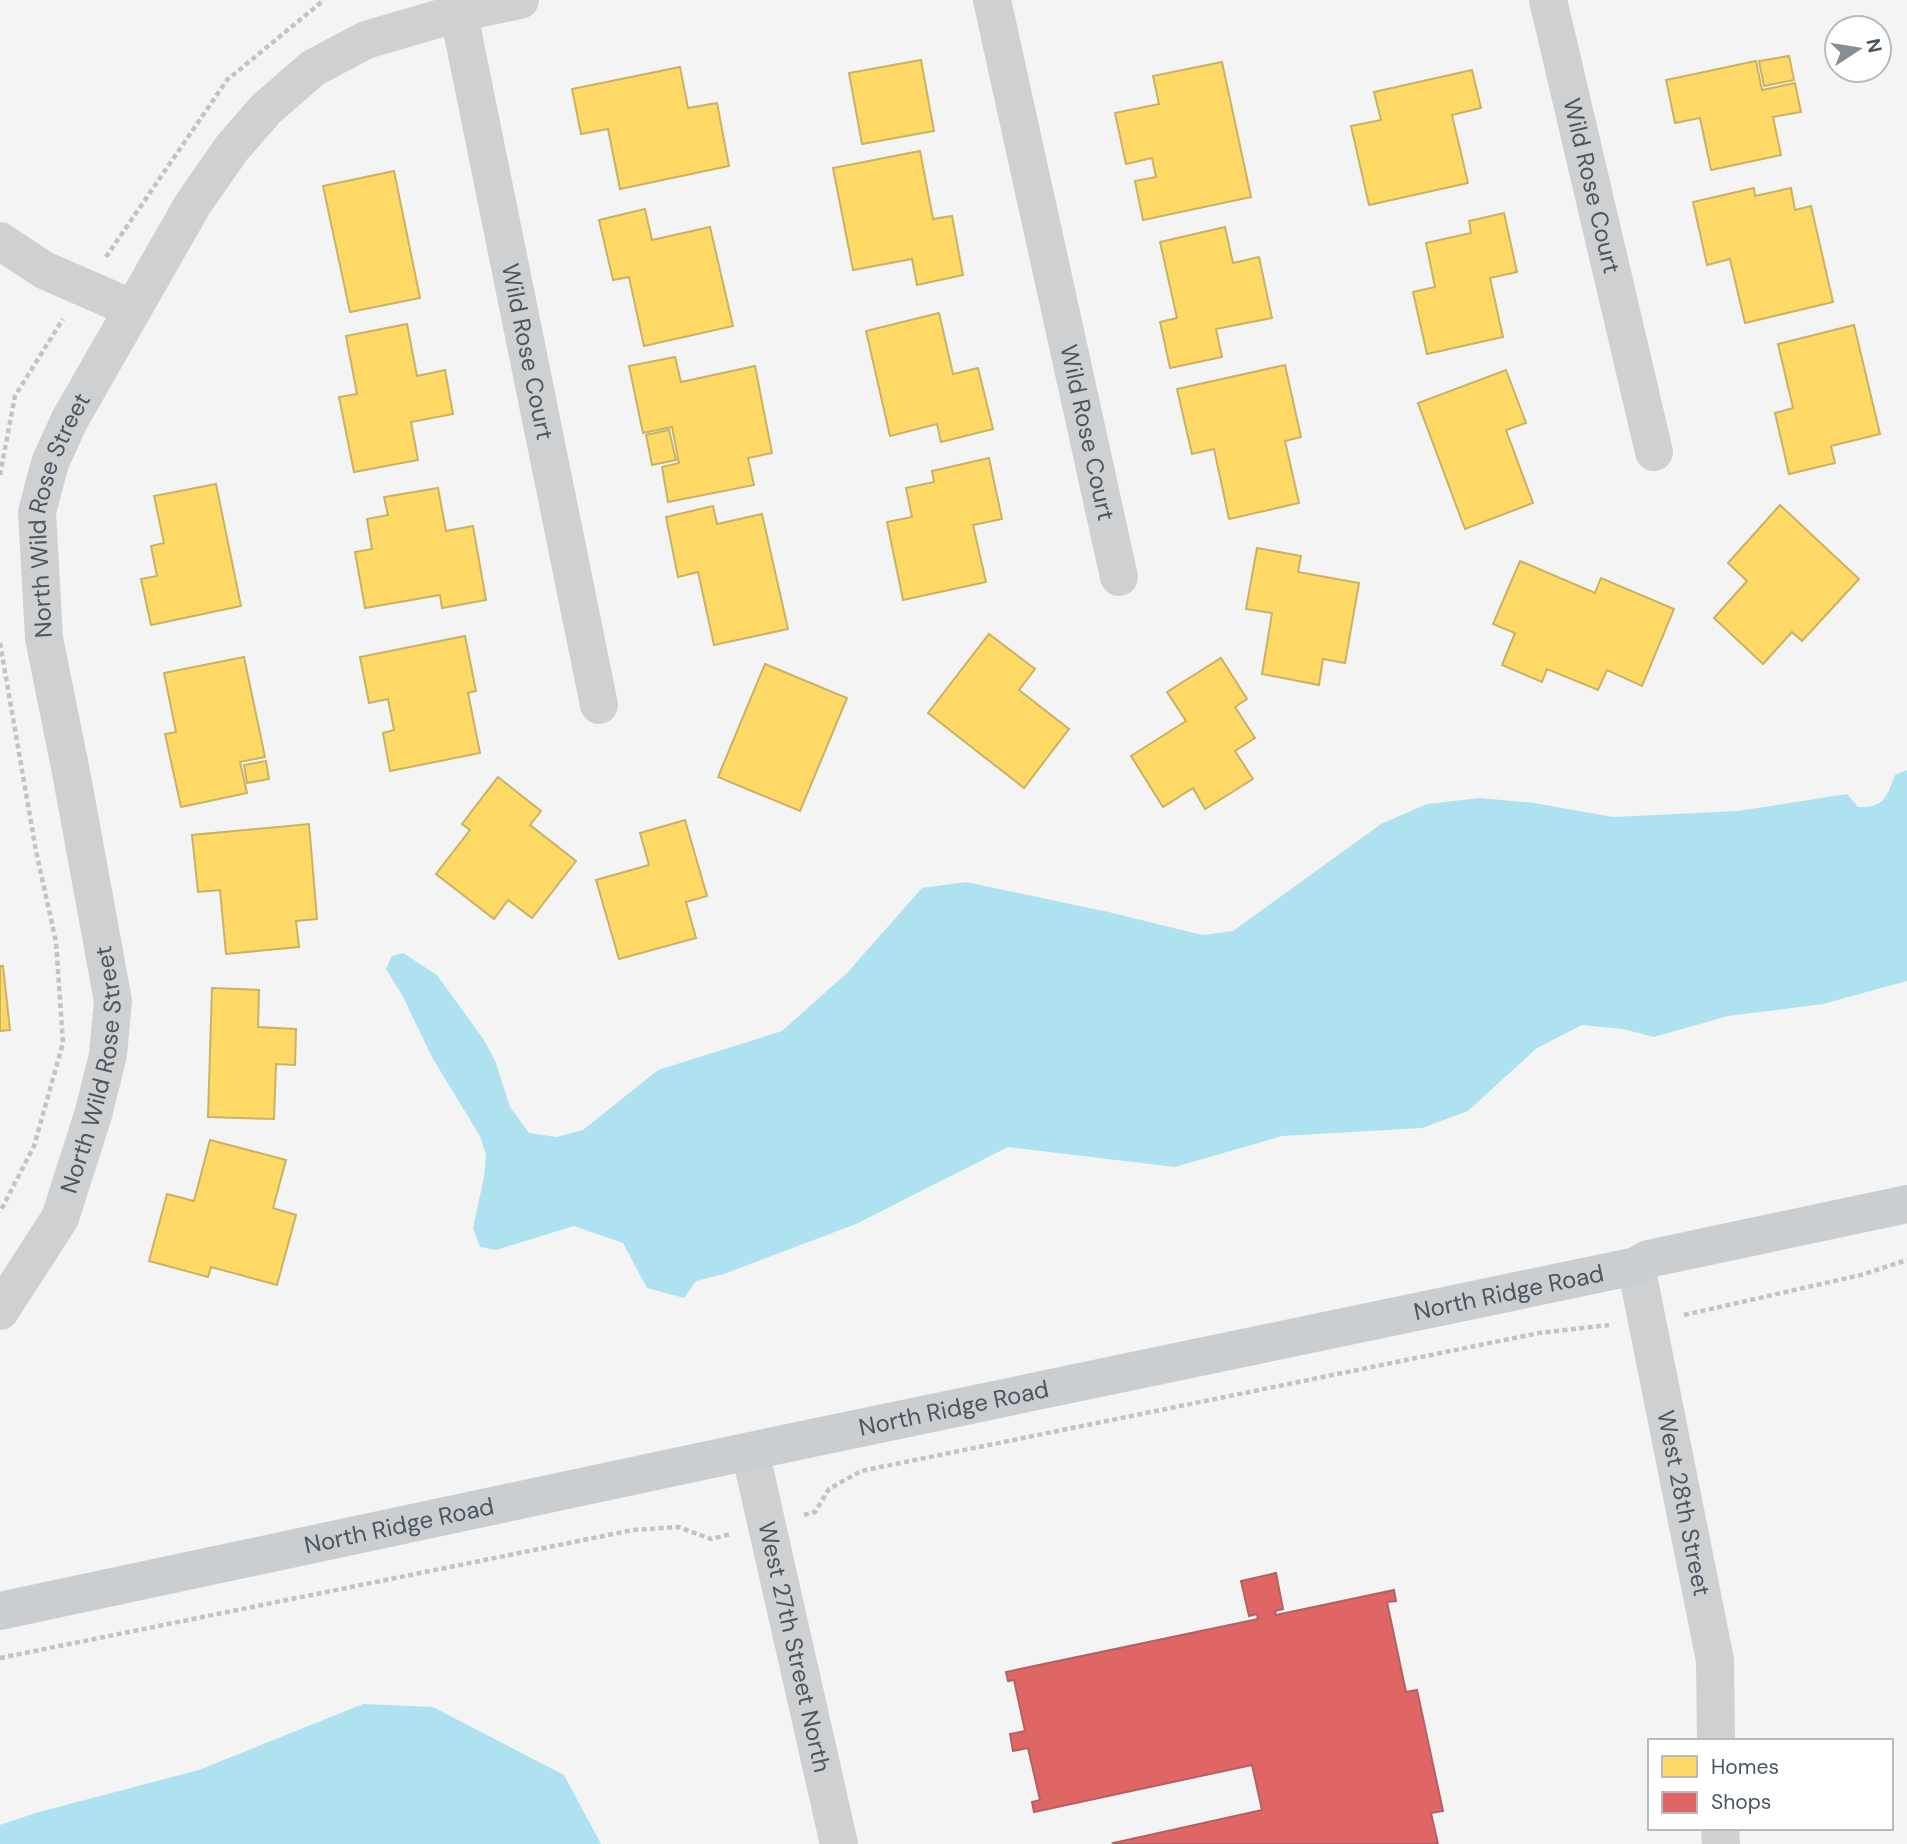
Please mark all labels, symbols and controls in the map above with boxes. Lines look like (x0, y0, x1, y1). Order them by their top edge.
north arrow (1823, 14, 1893, 84)
text: N (1860, 36, 1888, 55)
street label: Wild Rose Court (1557, 95, 1628, 277)
street label: Wild Rose Court (495, 261, 561, 443)
street label: Wild Rose Court (1053, 342, 1122, 523)
street label: North Wild Rose Street (21, 387, 97, 639)
street label: North Wild Rose Street (53, 944, 128, 1197)
street label: North Ridge Road (1411, 1257, 1606, 1327)
street label: North Ridge Road (856, 1373, 1051, 1443)
street label: West 28th Street (1650, 1408, 1718, 1599)
street label: North Ridge Road (301, 1490, 497, 1561)
street label: West 27th Street North (751, 1519, 838, 1775)
legend (1648, 1739, 1893, 1830)
text: Homes (1711, 1753, 1779, 1781)
text: Shops (1711, 1788, 1771, 1816)

